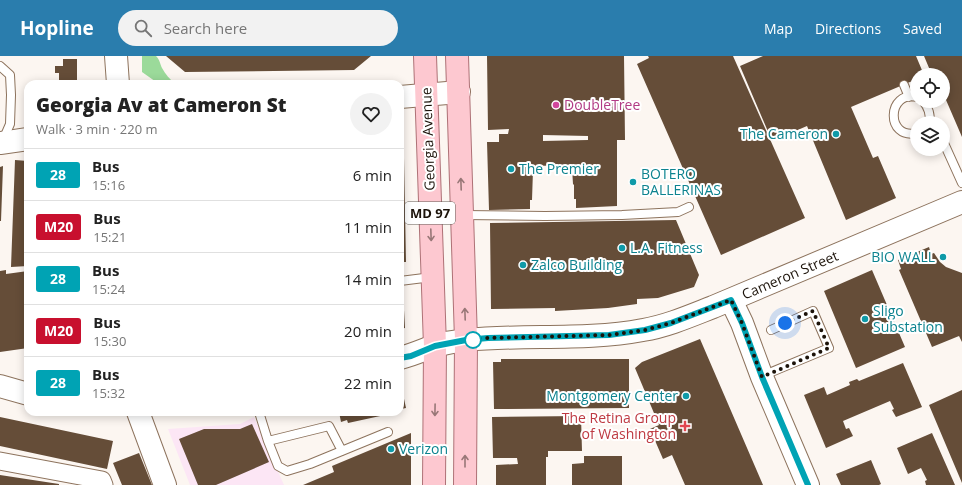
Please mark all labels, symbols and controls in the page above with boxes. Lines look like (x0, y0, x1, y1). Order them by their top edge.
search box (118, 10, 398, 46)
text: Hopline (20, 15, 94, 41)
icon: search (132, 17, 154, 39)
text: Search here (164, 18, 247, 38)
text: Map (764, 19, 793, 38)
text: Directions (815, 19, 881, 38)
text: Saved (903, 19, 942, 38)
map controls (910, 68, 950, 156)
button: locate (910, 68, 950, 108)
street label: Georgia Avenue (416, 87, 439, 191)
text: Georgia Av at Cameron St (36, 92, 286, 118)
button: heart (350, 93, 392, 135)
place label: DoubleTree (564, 95, 640, 114)
marker: DoubleTree (551, 100, 561, 110)
button: layers (910, 116, 950, 156)
text: Walk · 3 min · 220 m (36, 120, 158, 138)
place label: The Cameron (740, 124, 828, 143)
marker: The Cameron (831, 129, 841, 139)
text: Bus (92, 156, 119, 176)
place label: The Premier (519, 159, 599, 178)
marker: The Premier (506, 164, 516, 174)
place label: BOTERO BALLERINAS (641, 164, 721, 199)
text: 28 (50, 165, 66, 184)
text: 6 min (353, 165, 392, 185)
text: 15:16 (92, 176, 125, 194)
marker: BOTERO BALLERINAS (628, 177, 638, 187)
one-way arrow (458, 178, 465, 191)
road number: MD 97 (405, 202, 455, 224)
text: Bus (93, 208, 121, 228)
text: M20 (44, 217, 73, 236)
text: 11 min (344, 217, 392, 237)
text: 15:21 (93, 228, 126, 246)
one-way arrow (427, 228, 435, 241)
place label: L.A. Fitness (630, 238, 703, 257)
marker: L.A. Fitness (617, 243, 627, 253)
street label: Cameron Street (739, 246, 841, 303)
place label: BIO WALL (871, 247, 935, 266)
marker: BIO WALL (938, 252, 948, 262)
place label: Zalco Building (531, 255, 622, 274)
text: Bus (92, 260, 119, 280)
marker: Zalco Building (518, 260, 528, 270)
text: 28 (50, 269, 66, 288)
text: 14 min (344, 269, 392, 289)
text: 15:24 (92, 280, 125, 298)
place label: Sligo Substation (873, 301, 943, 336)
one-way arrow (461, 308, 469, 321)
text: Bus (93, 312, 121, 332)
your location (775, 313, 795, 333)
marker: Sligo Substation (860, 314, 870, 324)
text: M20 (44, 321, 73, 340)
text: 20 min (344, 321, 392, 341)
unlabelled marker (464, 331, 482, 349)
text: 15:30 (93, 332, 126, 350)
text: Bus (92, 364, 119, 384)
text: 28 (50, 373, 66, 392)
text: 22 min (344, 373, 392, 393)
text: 15:32 (92, 384, 125, 402)
place label: Montgomery Center (546, 386, 678, 405)
marker: Montgomery Center (681, 391, 691, 401)
one-way arrow (431, 403, 439, 416)
place label: The Retina Group of Washington (562, 408, 676, 443)
marker: The Retina Group of Washington (679, 420, 691, 432)
place label: Verizon (399, 439, 448, 458)
marker: Verizon (386, 444, 396, 454)
one-way arrow (461, 455, 469, 468)

